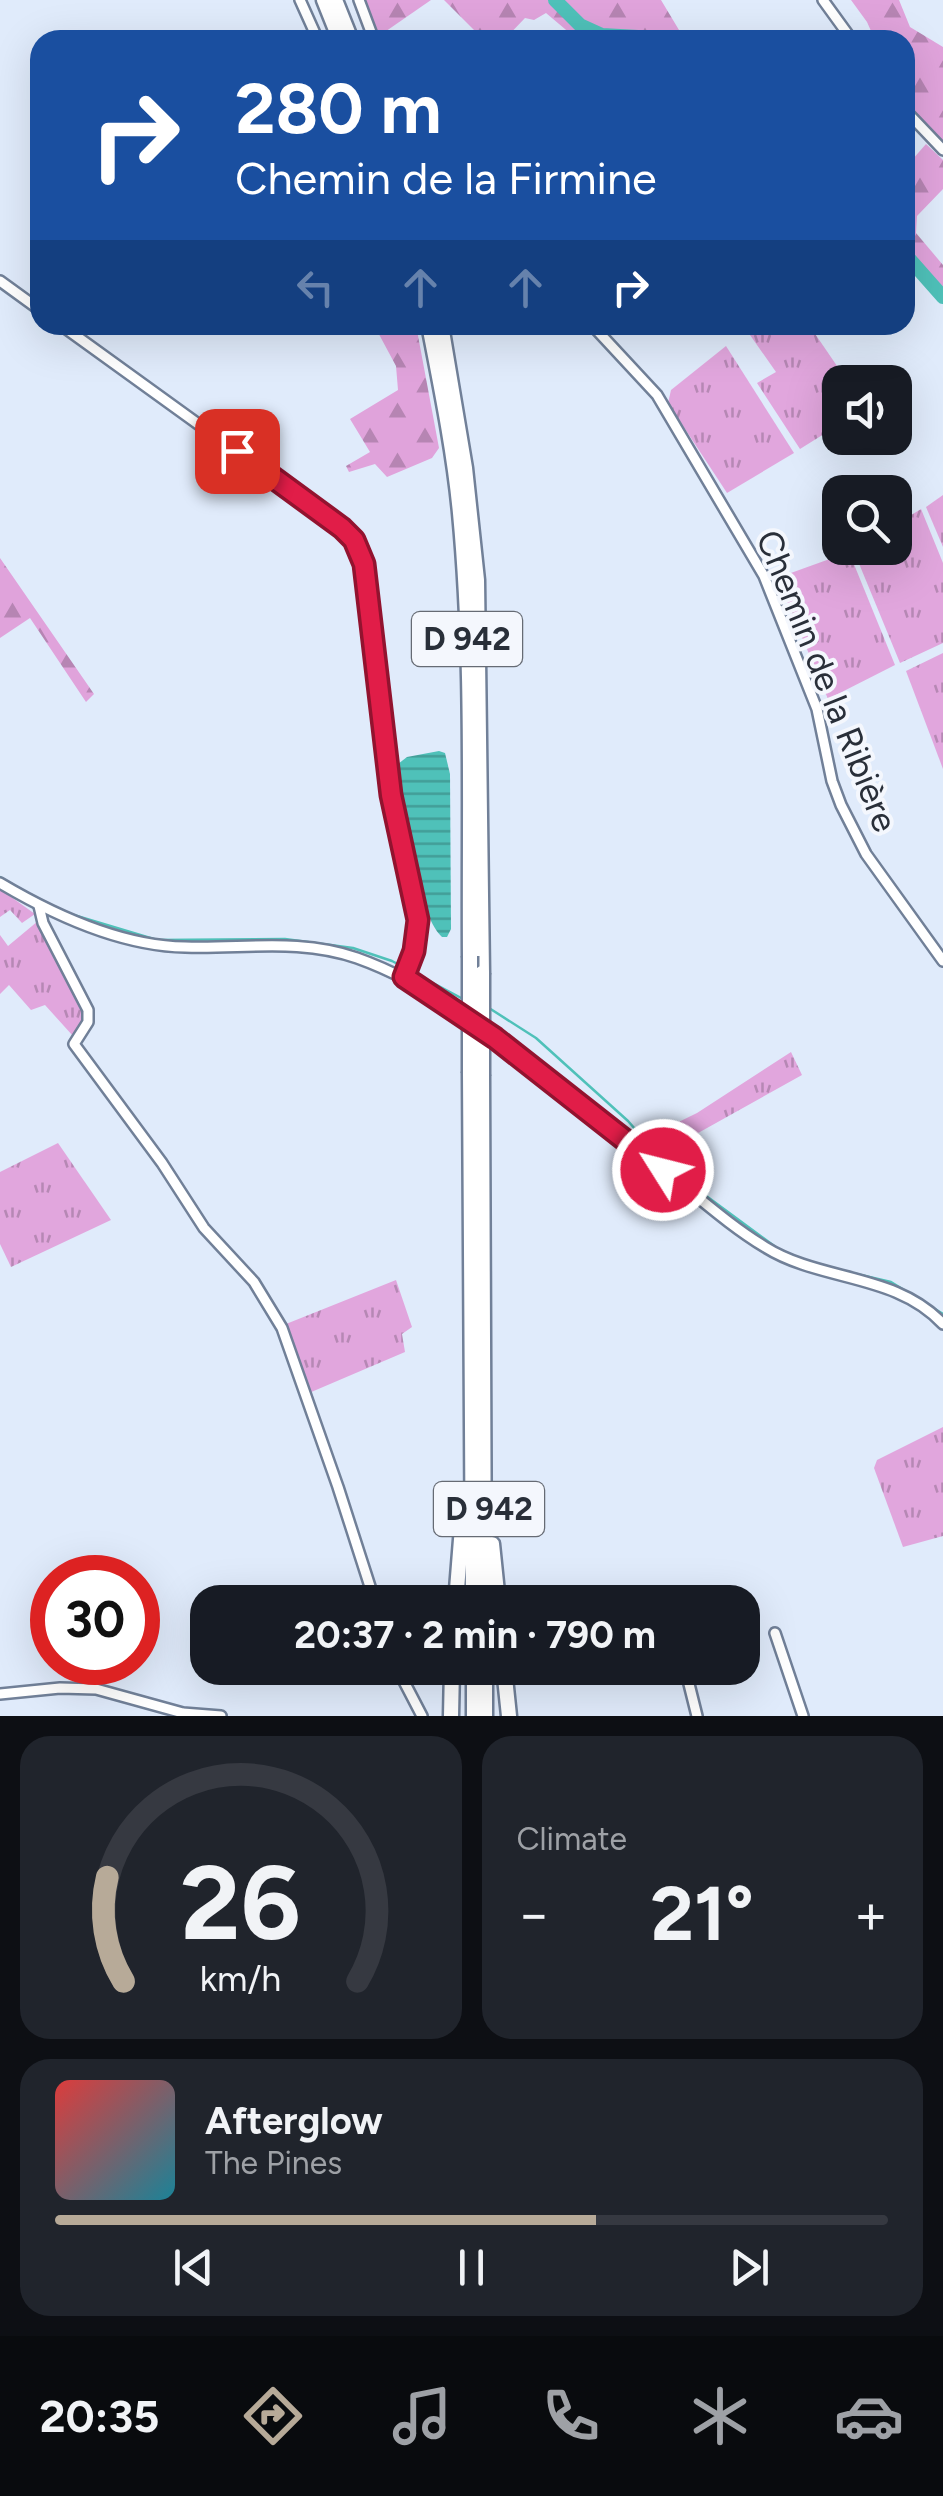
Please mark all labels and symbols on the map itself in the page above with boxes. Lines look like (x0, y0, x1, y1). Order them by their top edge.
pin (195, 409, 280, 494)
street label: Chemin de la Ribière (747, 524, 907, 838)
road number: D 942 (412, 612, 522, 666)
position arrow (611, 1118, 715, 1222)
road number: D 942 (434, 1482, 544, 1536)
speed limit sign: 30 (30, 1555, 160, 1685)

